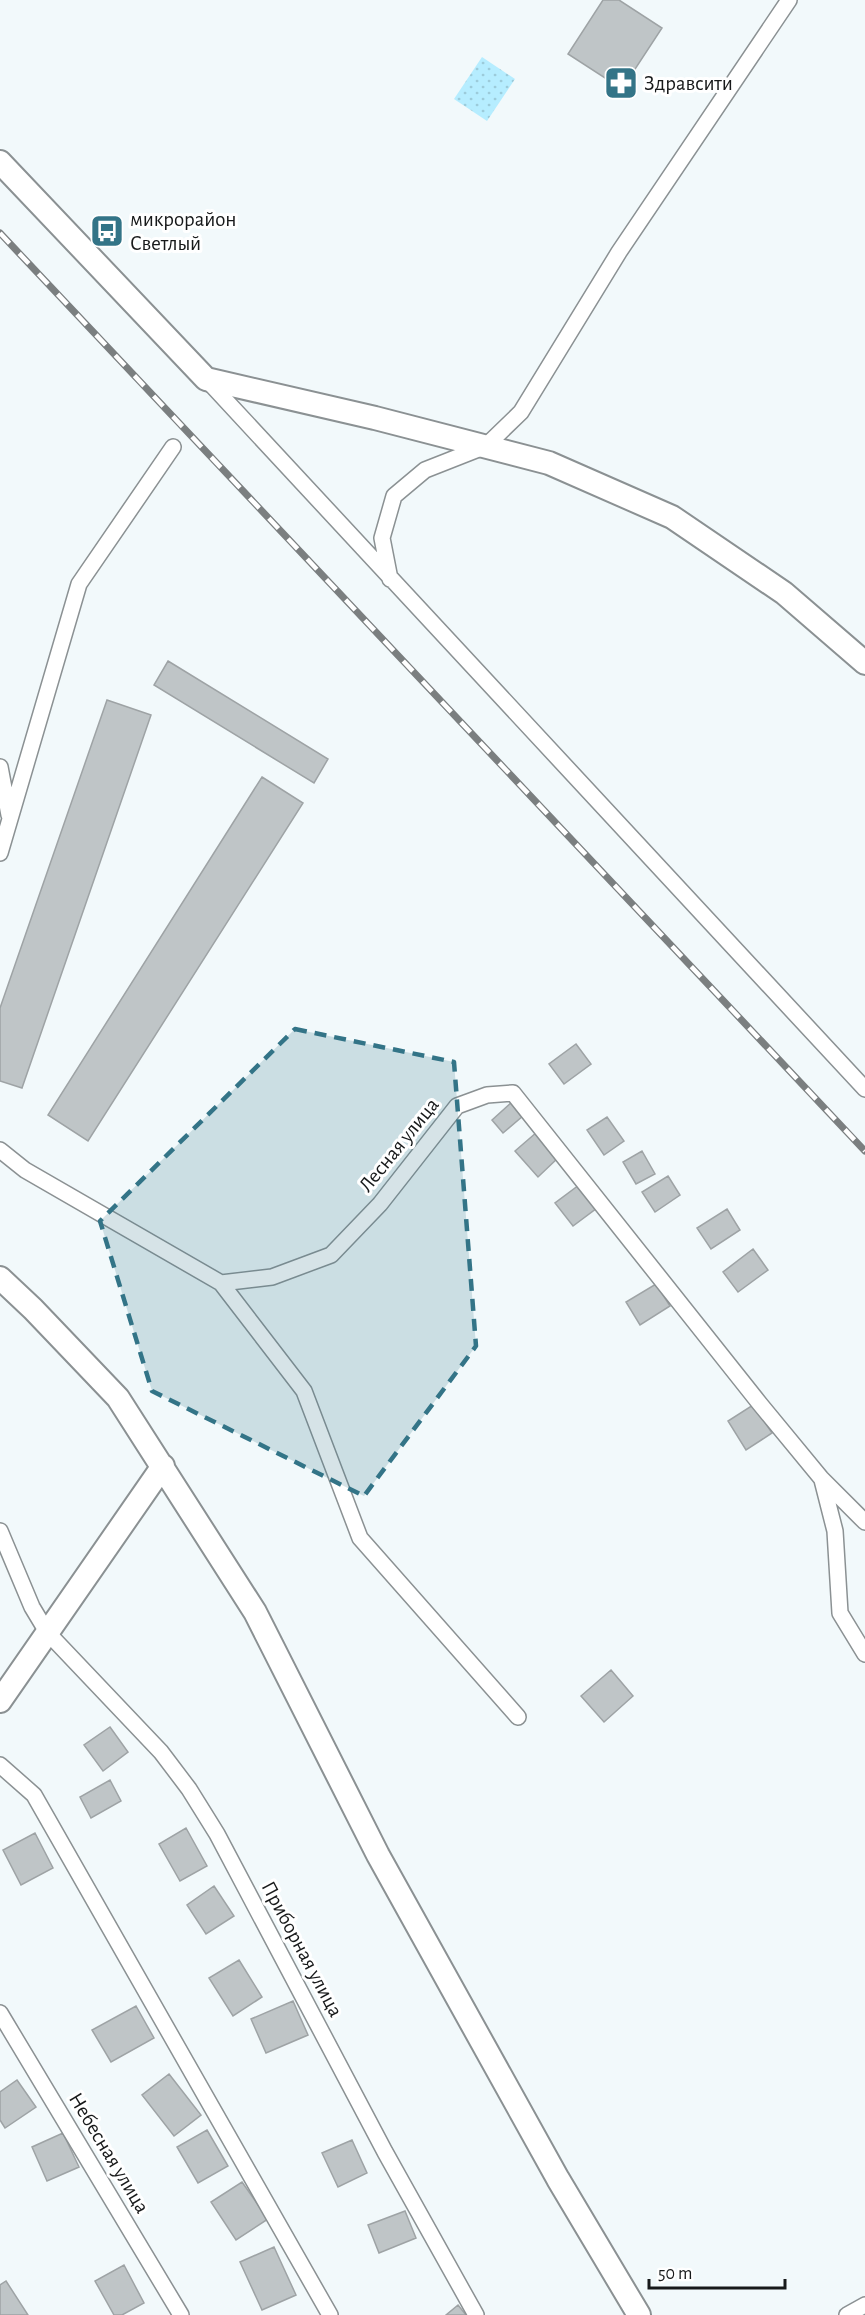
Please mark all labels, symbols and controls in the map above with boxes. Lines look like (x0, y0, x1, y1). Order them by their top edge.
pharmacy icon: Здравсити (603, 65, 639, 101)
place label: Здравсити (644, 73, 733, 94)
place label: микрорайон Светлый (130, 209, 236, 254)
bus stop icon: микрорайон Светлый (89, 213, 125, 249)
street label: Лесная улица (355, 1094, 443, 1196)
street label: Приборная улица (257, 1878, 347, 2021)
street label: Небесная улица (65, 2089, 153, 2217)
scale bar (649, 2252, 786, 2290)
text: 50 m (658, 2265, 692, 2283)

